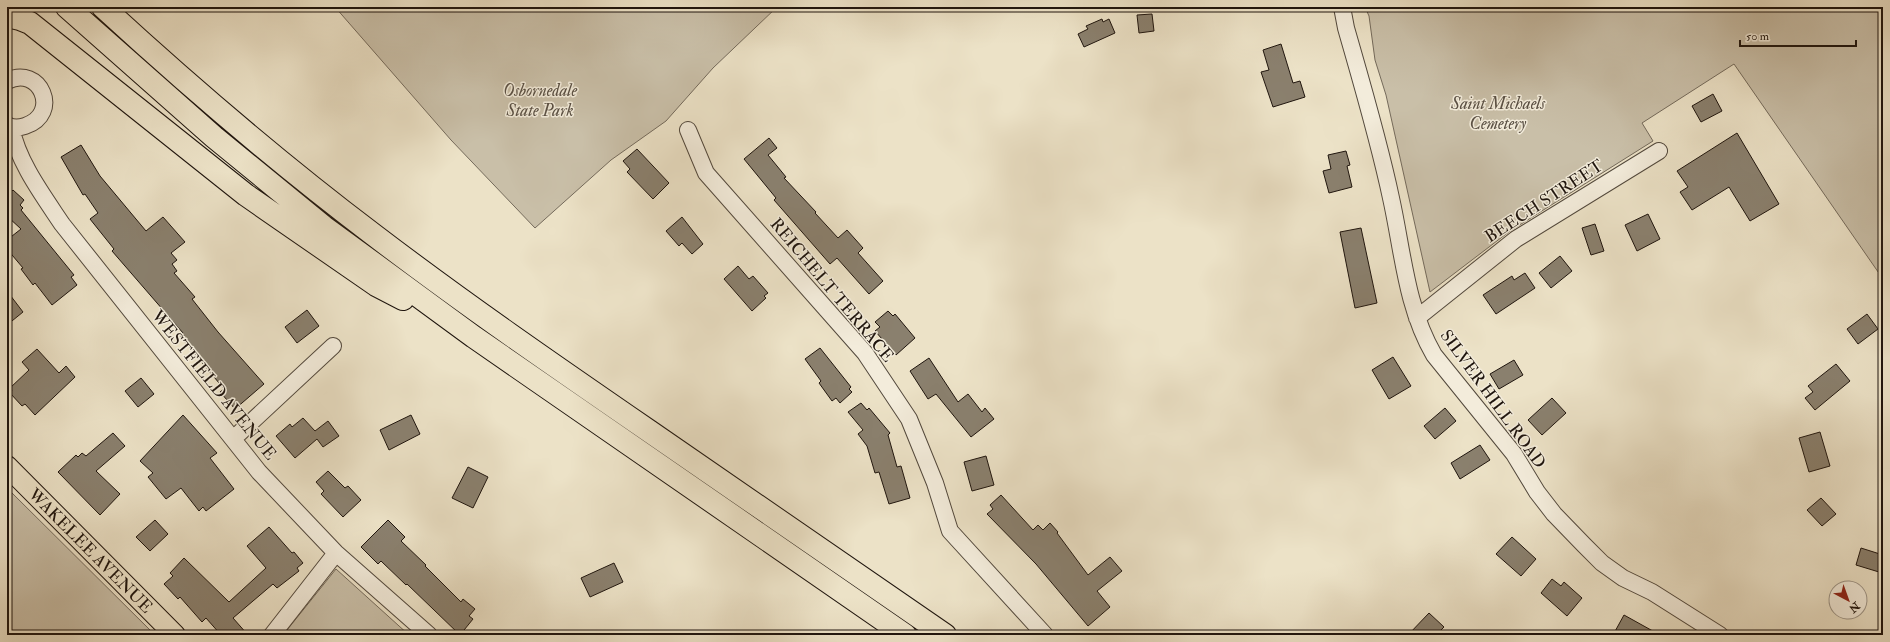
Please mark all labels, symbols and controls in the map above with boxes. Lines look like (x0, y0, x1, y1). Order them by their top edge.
scale bar (1740, 22, 1856, 48)
text: 50 m (1746, 29, 1770, 44)
park label: Osbornedale State Park (503, 80, 577, 121)
park label: Saint Michaels Cemetery (1450, 93, 1545, 134)
street label: BEECH STREET (1481, 155, 1607, 247)
street label: REICHELT TERRACE (766, 214, 898, 366)
street label: WESTFIELD AVENUE (146, 305, 281, 464)
street label: SILVER HILL ROAD (1436, 326, 1550, 472)
street label: WAKELEE AVENUE (24, 483, 157, 617)
north arrow (1828, 580, 1868, 620)
text: N (1845, 598, 1863, 616)

